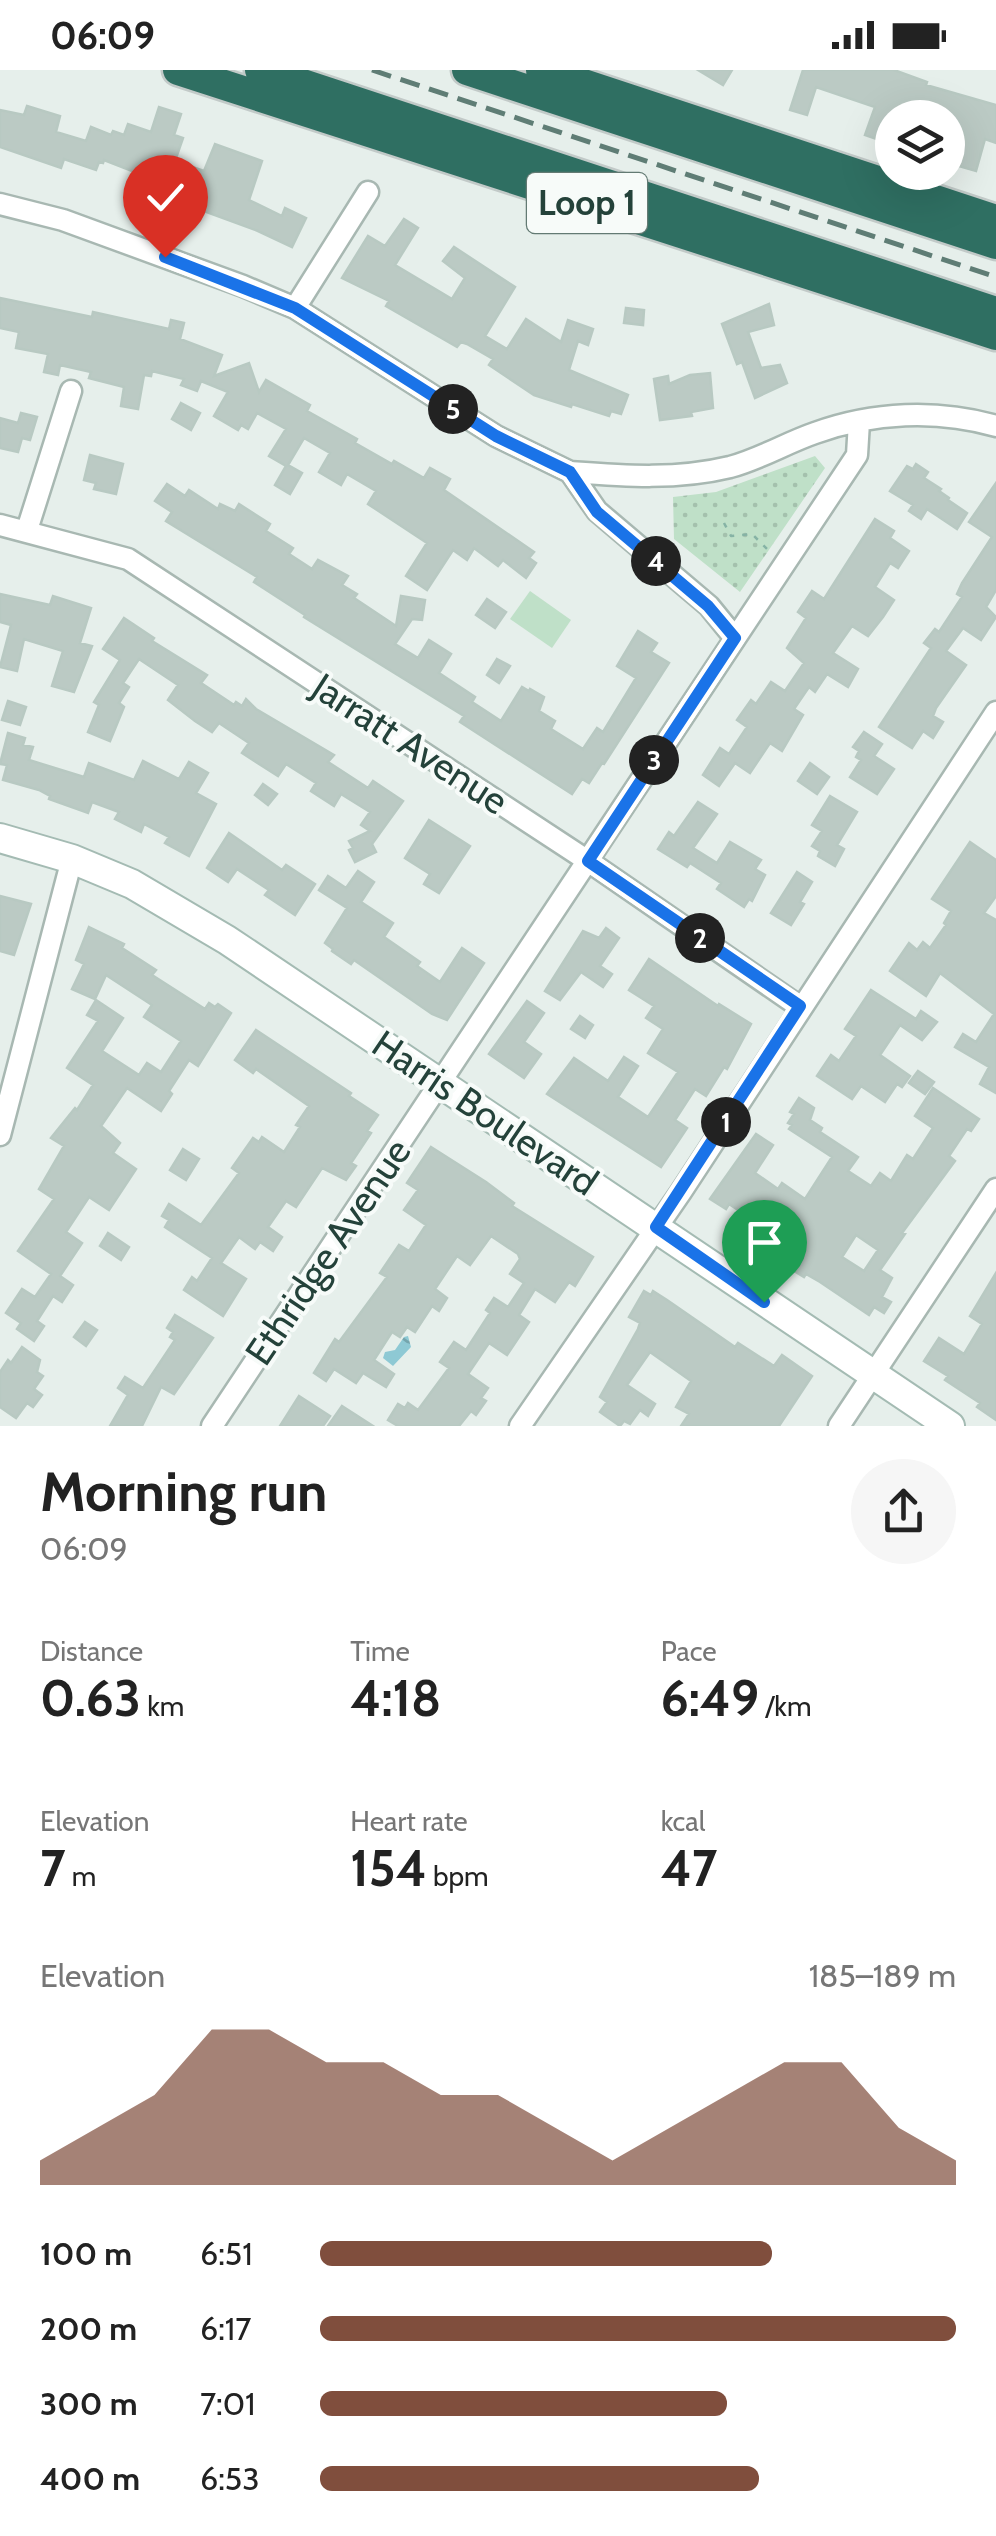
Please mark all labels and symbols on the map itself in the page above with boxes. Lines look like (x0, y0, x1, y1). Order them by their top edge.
pin (123, 155, 208, 258)
road number: Loop 1 (527, 173, 647, 233)
pin: 5 (428, 384, 478, 434)
pin: 4 (631, 536, 681, 586)
street label: Jarratt Avenue (303, 662, 517, 824)
pin: 3 (629, 735, 679, 785)
pin: 2 (675, 913, 725, 963)
street label: Harris Boulevard (364, 1020, 607, 1205)
pin: 1 (701, 1097, 751, 1147)
street label: Ethridge Avenue (235, 1130, 420, 1374)
pin (722, 1200, 807, 1303)

